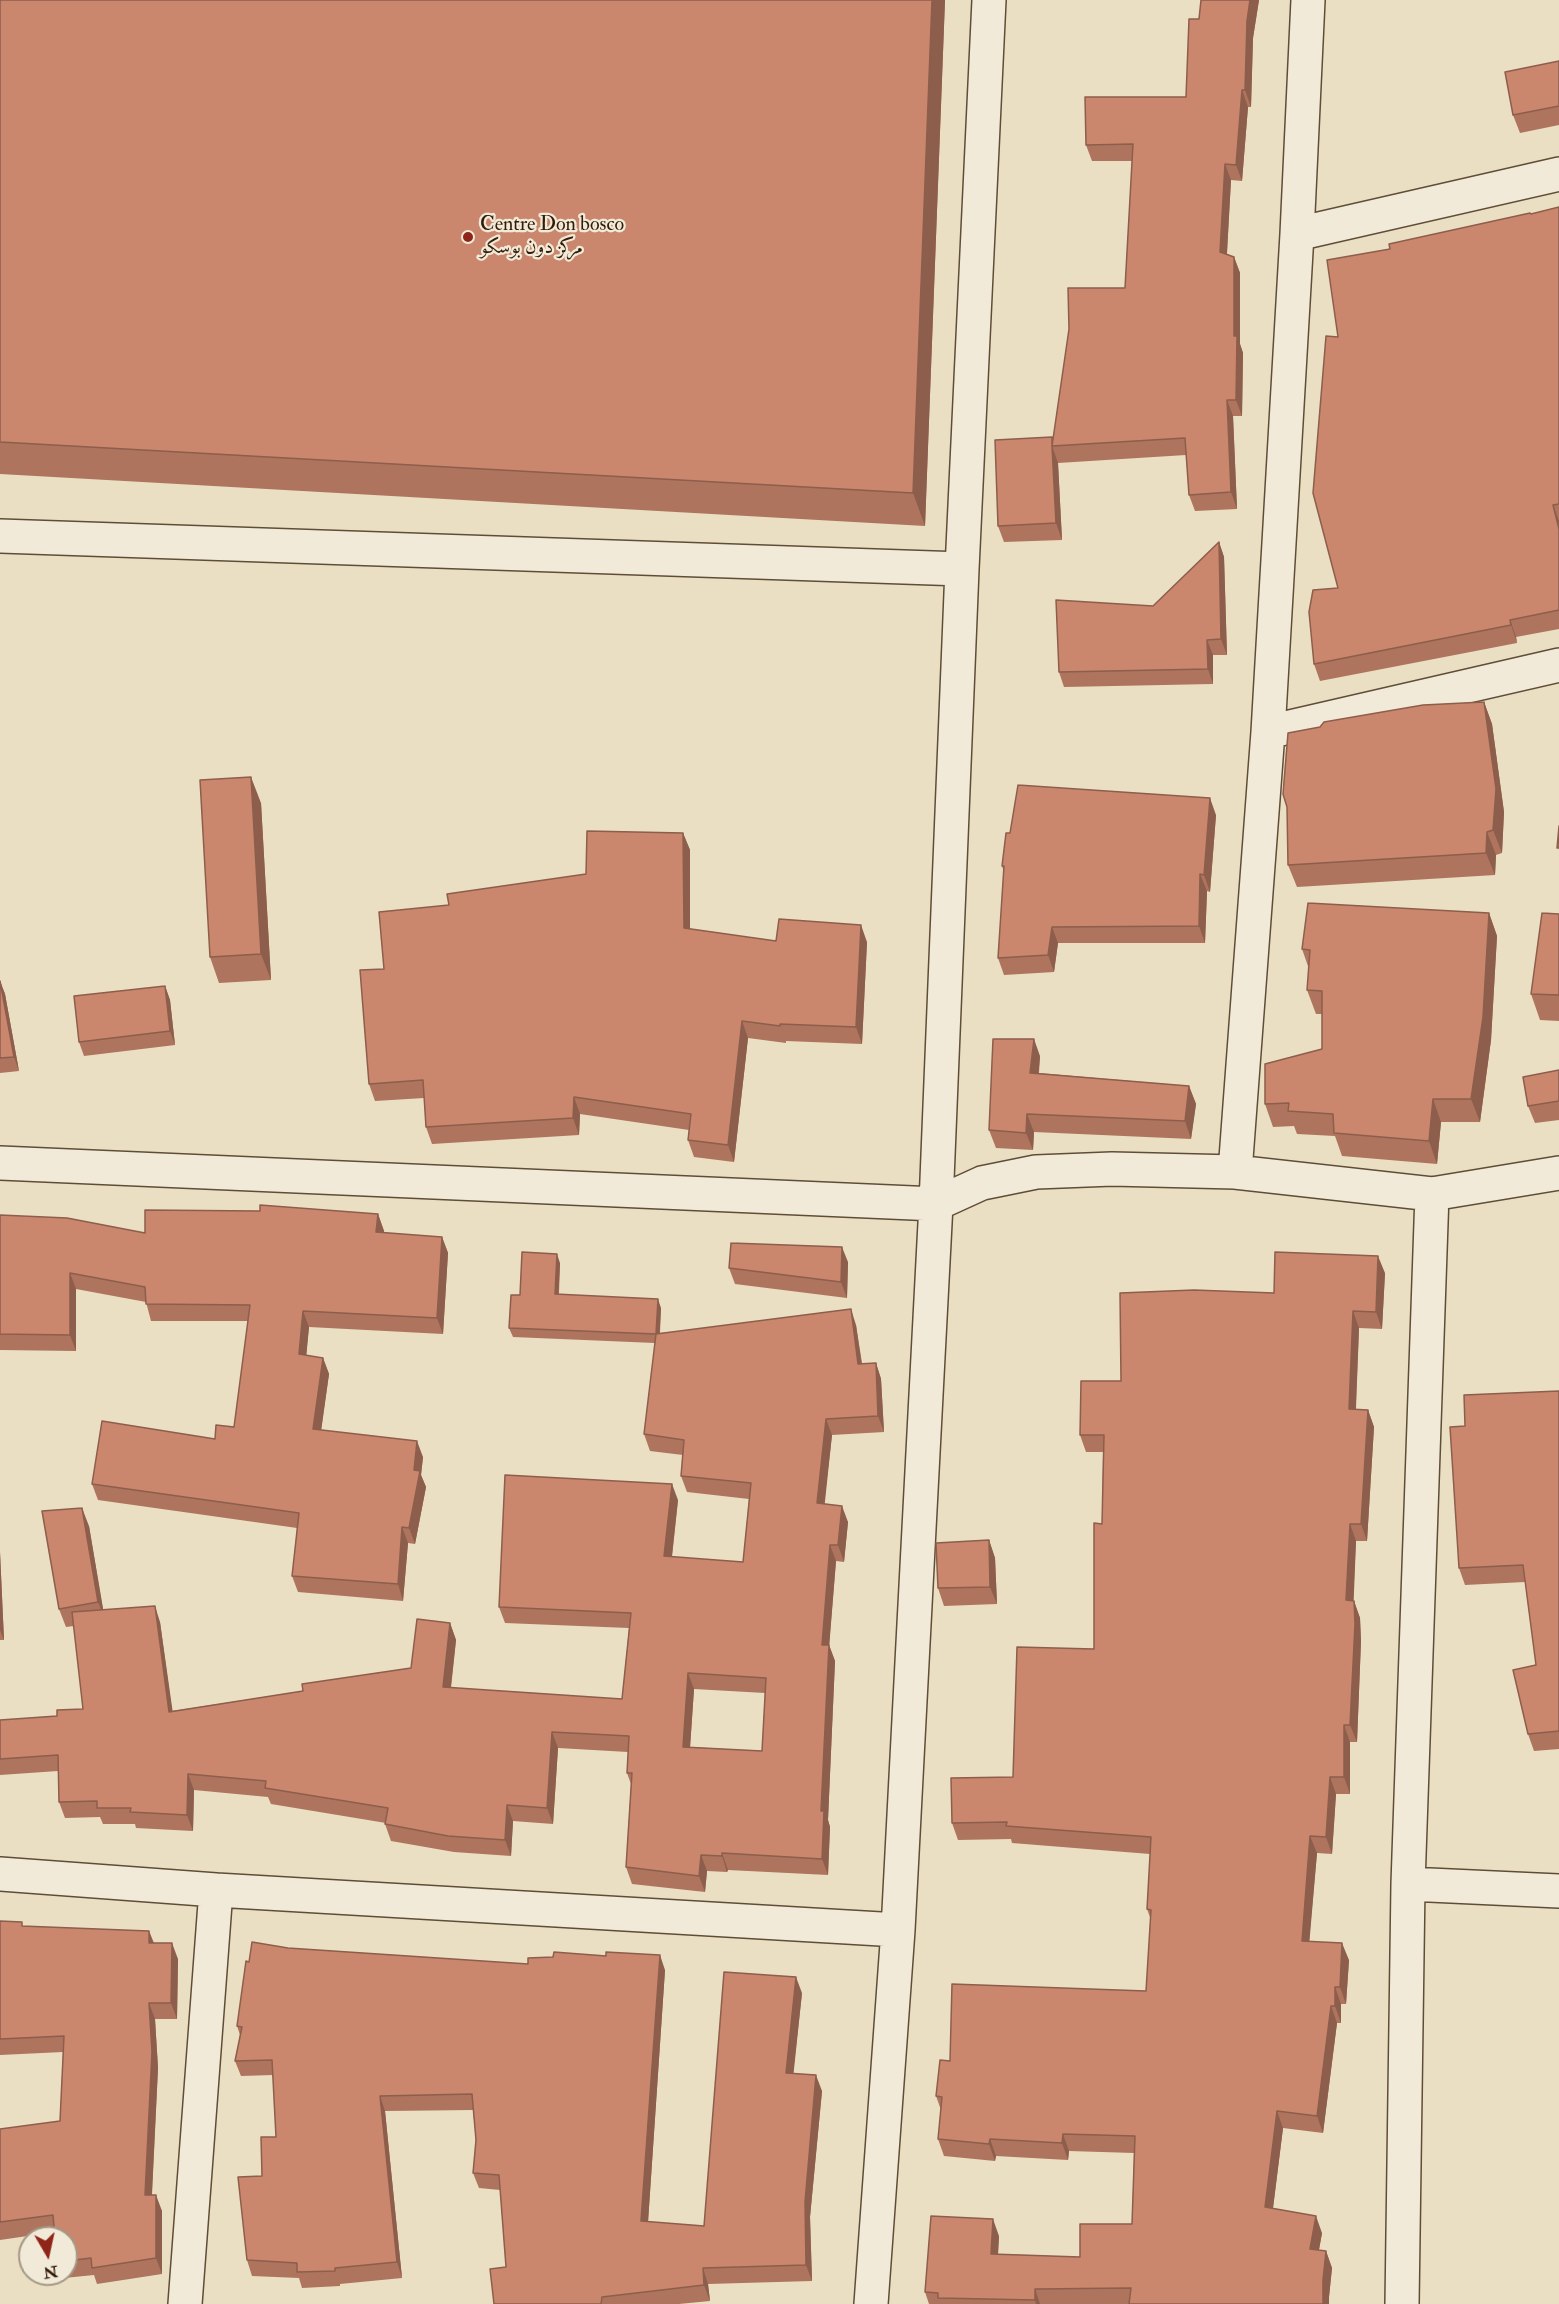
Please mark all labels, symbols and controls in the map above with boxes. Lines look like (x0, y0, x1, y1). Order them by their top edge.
place label: Centre Don bosco مركز دون بوسكو (480, 214, 624, 261)
marker: Centre Don bosco مركز دون بوسكو (461, 230, 475, 244)
north arrow (18, 2226, 78, 2286)
text: N (42, 2261, 59, 2283)

